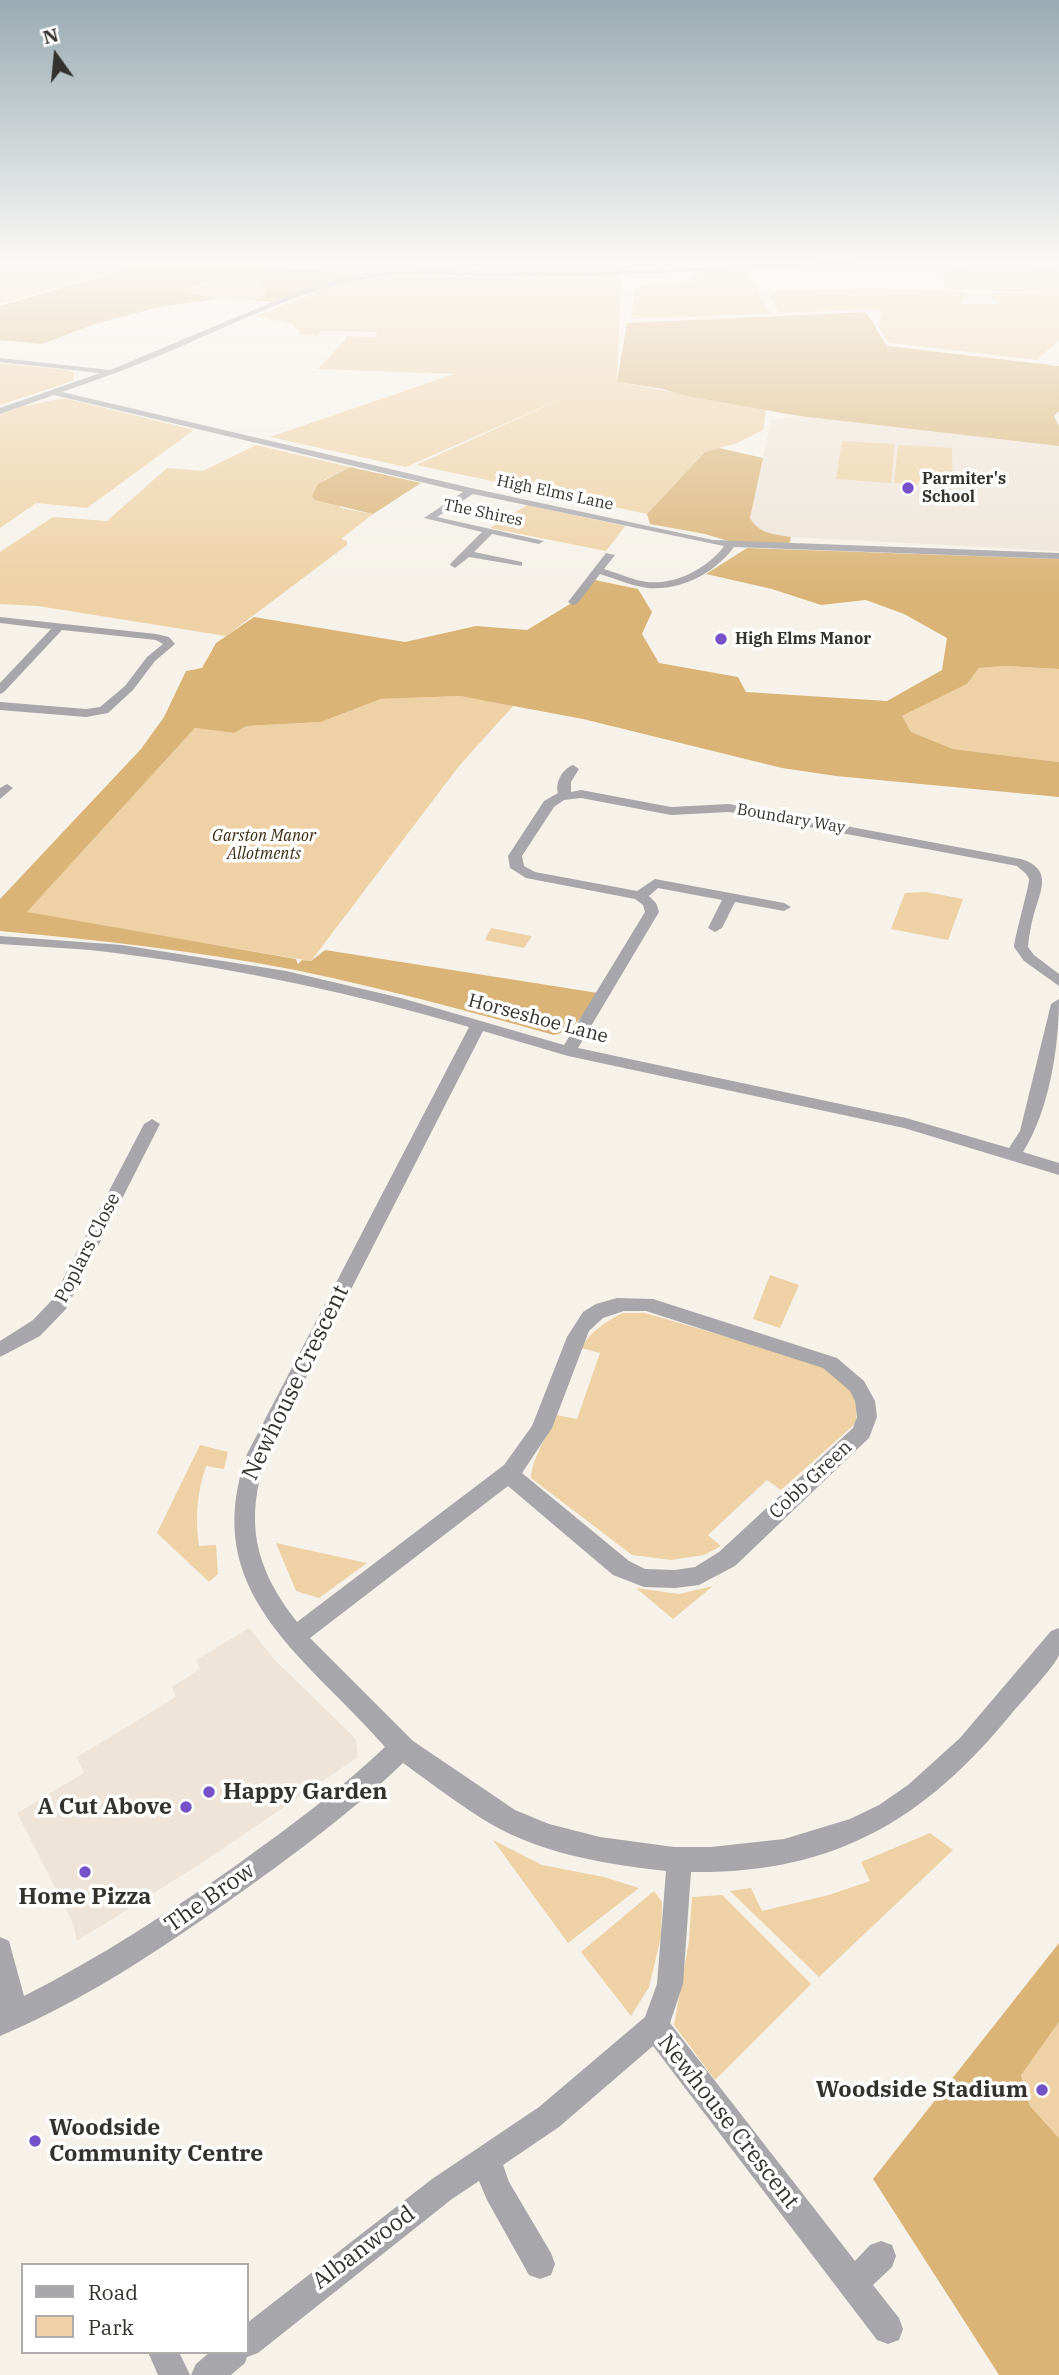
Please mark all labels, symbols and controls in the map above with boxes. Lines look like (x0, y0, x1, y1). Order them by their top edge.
north arrow (21, 21, 91, 91)
text: N (40, 22, 61, 49)
place label: Parmiter's School (922, 469, 1006, 507)
street label: High Elms Lane (495, 471, 615, 515)
marker: Parmiter's School (900, 480, 916, 496)
street label: The Shires (442, 495, 524, 531)
place label: High Elms Manor (735, 629, 871, 649)
marker: High Elms Manor (713, 631, 729, 647)
street label: Boundary Way (735, 800, 847, 838)
park label: Garston Manor Allotments (212, 826, 316, 864)
street label: Horseshoe Lane (465, 989, 611, 1049)
street label: Poplars Close (51, 1189, 125, 1307)
street label: Newhouse Crescent (237, 1281, 355, 1485)
street label: Cobb Green (765, 1436, 857, 1524)
place label: Happy Garden (223, 1778, 387, 1806)
marker: Happy Garden (201, 1784, 217, 1800)
place label: A Cut Above (37, 1793, 172, 1821)
marker: A Cut Above (178, 1799, 194, 1815)
street label: The Brow (160, 1857, 260, 1939)
marker: Home Pizza (77, 1864, 93, 1880)
place label: Home Pizza (19, 1883, 151, 1911)
street label: Newhouse Crescent (651, 2029, 805, 2215)
place label: Woodside Stadium (816, 2076, 1028, 2104)
marker: Woodside Stadium (1034, 2082, 1050, 2098)
place label: Woodside Community Centre (49, 2114, 263, 2168)
marker: Woodside Community Centre (27, 2133, 43, 2149)
street label: Albanwood (307, 2200, 421, 2296)
legend (21, 2263, 248, 2354)
text: Road (88, 2278, 138, 2306)
text: Park (88, 2313, 134, 2341)

